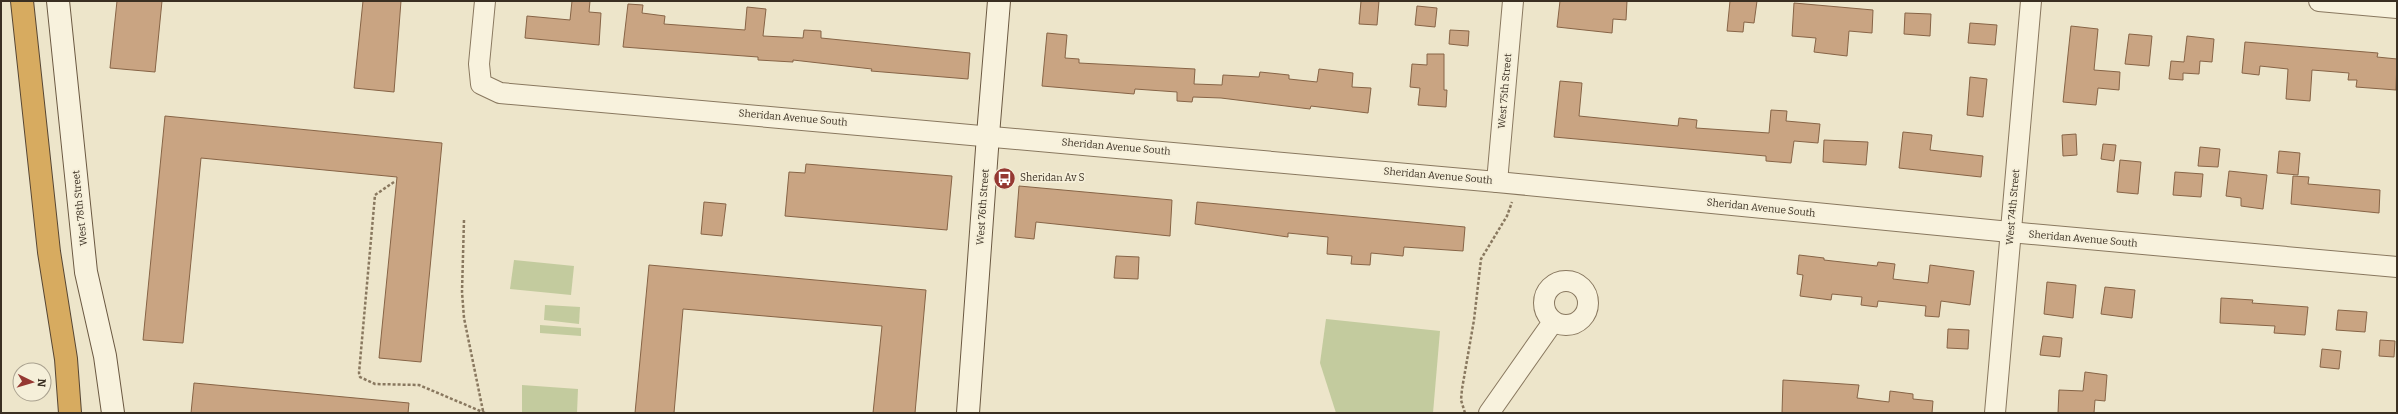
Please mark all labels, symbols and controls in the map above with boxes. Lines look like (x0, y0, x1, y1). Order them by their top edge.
street label: West 75th Street (1496, 52, 1514, 129)
street label: Sheridan Avenue South (738, 107, 849, 129)
street label: Sheridan Avenue South (1061, 136, 1172, 158)
bus stop icon: Sheridan Av S (991, 165, 1017, 191)
street label: Sheridan Avenue South (1383, 165, 1494, 187)
street label: West 76th Street (974, 168, 992, 245)
street label: West 74th Street (2004, 168, 2022, 245)
street label: West 78th Street (70, 169, 90, 246)
place label: Sheridan Av S (1020, 172, 1084, 184)
street label: Sheridan Avenue South (1706, 196, 1817, 220)
street label: Sheridan Avenue South (2028, 228, 2139, 250)
north arrow (12, 362, 52, 402)
text: N (35, 378, 48, 388)

